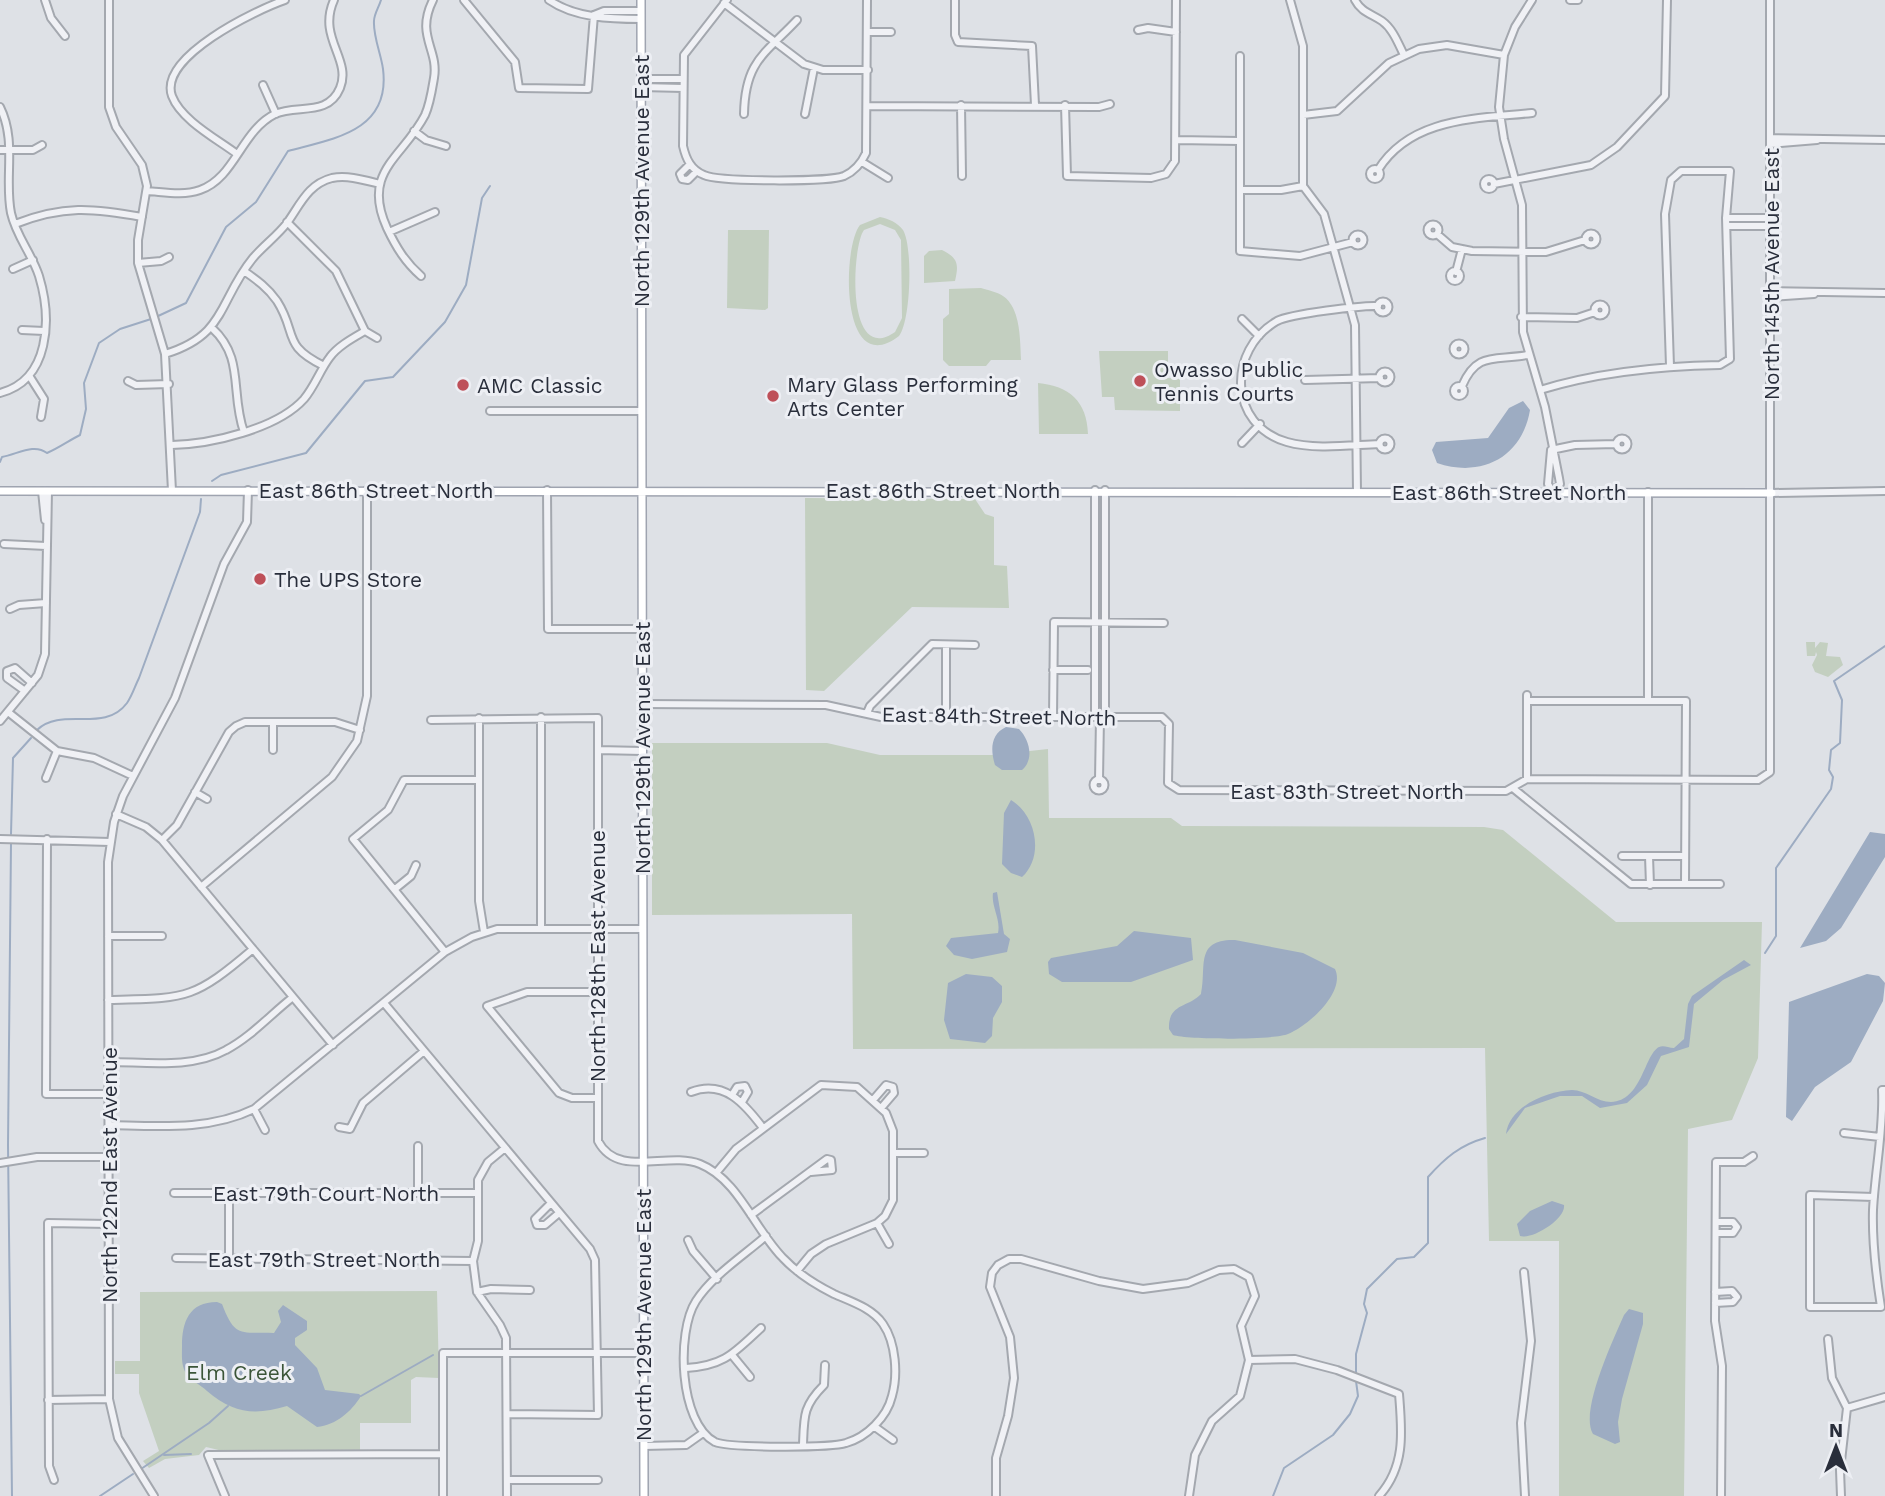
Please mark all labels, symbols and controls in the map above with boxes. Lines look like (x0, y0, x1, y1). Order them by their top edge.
street label: North 129th Avenue East (629, 55, 654, 307)
street label: North 145th Avenue East (1759, 148, 1784, 400)
place label: Owasso Public Tennis Courts (1154, 357, 1303, 406)
place label: Mary Glass Performing Arts Center (787, 372, 1019, 421)
place label: AMC Classic (477, 373, 603, 398)
marker: Owasso Public Tennis Courts (1132, 373, 1148, 389)
marker: AMC Classic (455, 377, 471, 393)
marker: Mary Glass Performing Arts Center (765, 388, 781, 404)
street label: East 86th Street North (259, 478, 493, 503)
street label: East 86th Street North (826, 478, 1060, 503)
street label: East 86th Street North (1392, 480, 1626, 505)
place label: The UPS Store (274, 567, 422, 592)
marker: The UPS Store (252, 571, 268, 587)
street label: North 129th Avenue East (630, 622, 655, 874)
street label: East 84th Street North (881, 701, 1117, 731)
street label: East 83th Street North (1230, 779, 1464, 804)
street label: North 128th East Avenue (585, 830, 610, 1082)
street label: North 122nd East Avenue (97, 1047, 122, 1303)
street label: East 79th Court North (213, 1181, 439, 1206)
street label: North 129th Avenue East (631, 1189, 656, 1441)
street label: East 79th Street North (207, 1247, 441, 1272)
park label: Elm Creek (186, 1360, 292, 1385)
north arrow (1801, 1412, 1871, 1482)
text: N (1829, 1419, 1843, 1442)

